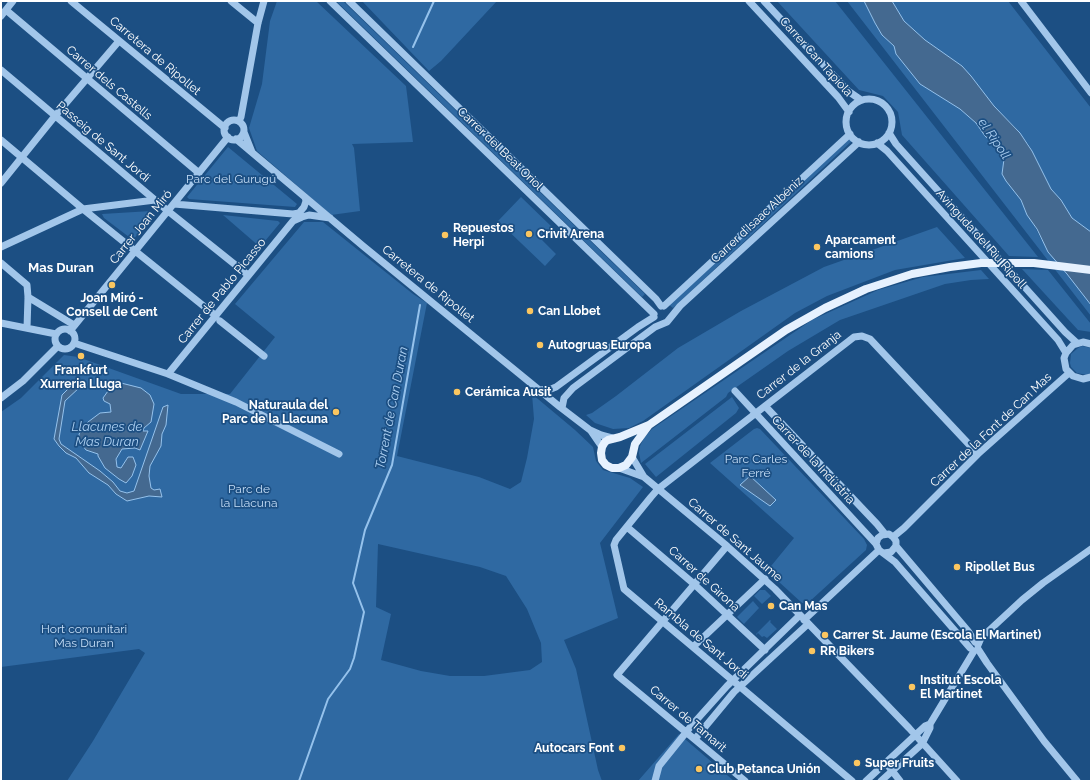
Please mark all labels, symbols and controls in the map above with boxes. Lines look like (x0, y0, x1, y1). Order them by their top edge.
street label: Carretera de Ripollet (106, 14, 204, 98)
street label: Carrer Can Tapiola (777, 14, 855, 100)
street label: Carrer dels Castells (63, 43, 155, 123)
street label: Passeig de Sant Jordi (53, 99, 153, 185)
street label: Carrer del Beat Oriol (454, 105, 546, 193)
water label: el Ripoll (975, 115, 1013, 163)
park label: Parc del Gurugú (186, 172, 276, 186)
street label: Carrer d'Isaac Albéniz (708, 174, 806, 266)
street label: Carrer Joan Miró (107, 187, 175, 267)
street label: Avinguda del Riu Ripoll (933, 187, 1029, 291)
place label: Repuestos Herpi (453, 221, 514, 249)
place label: Crivit Arena (537, 227, 604, 241)
marker: Crivit Arena (524, 229, 534, 239)
marker: Repuestos Herpi (440, 230, 450, 240)
place label: Aparcament camions (825, 233, 896, 261)
street label: Carrer de Pablo Picasso (175, 235, 269, 347)
street label: Carretera de Ripollet (379, 242, 477, 326)
marker: Aparcament camions (812, 242, 822, 252)
district label: Mas Duran (28, 260, 94, 276)
marker: Joan Miró - Consell de Cent (107, 280, 117, 290)
place label: Joan Miró - Consell de Cent (66, 291, 158, 319)
place label: Can Llobet (538, 304, 601, 318)
marker: Can Llobet (525, 306, 535, 316)
street label: Carrer de la Granja (754, 328, 844, 402)
place label: Autogruas Europa (548, 338, 651, 352)
marker: Autogruas Europa (535, 340, 545, 350)
water label: Torrent de Can Duran (372, 345, 412, 471)
marker: Frankfurt Xurreria Lluga (76, 351, 86, 361)
place label: Frankfurt Xurreria Lluga (40, 363, 122, 391)
street label: Carrer de la Font de Can Mas (927, 370, 1055, 490)
place label: Cerámica Ausit (465, 385, 552, 399)
marker: Cerámica Ausit (452, 387, 462, 397)
place label: Naturaula del Parc de la Llacuna (222, 398, 328, 426)
marker: Naturaula del Parc de la Llacuna (331, 407, 341, 417)
street label: Carrer de la Indústria (768, 413, 858, 507)
water label: Llacunes de Mas Duran (72, 419, 142, 450)
park label: Parc Carles Ferré (725, 452, 787, 480)
park label: Parc de la Llacuna (221, 482, 277, 510)
street label: Carrer de Sant Jaume (685, 495, 785, 585)
street label: Carrer de Girona (665, 543, 743, 615)
place label: Ripollet Bus (965, 560, 1035, 574)
marker: Ripollet Bus (952, 562, 962, 572)
street label: Rambla de Sant Jordi (651, 596, 751, 682)
place label: Can Mas (779, 599, 827, 613)
marker: Can Mas (766, 601, 776, 611)
park label: Hort comunitari Mas Duran (41, 622, 127, 650)
place label: Carrer St. Jaume (Escola El Martinet) (833, 628, 1041, 642)
marker: Carrer St. Jaume (Escola El Martinet) (820, 630, 830, 640)
place label: RR Bikers (820, 644, 874, 658)
marker: RR Bikers (807, 646, 817, 656)
place label: Institut Escola El Martinet (920, 673, 1002, 701)
marker: Institut Escola El Martinet (907, 682, 917, 692)
street label: Carrer de Tamarit (647, 683, 729, 755)
place label: Autocars Font (534, 741, 614, 755)
marker: Autocars Font (617, 743, 627, 753)
place label: Super Fruits (865, 756, 934, 770)
marker: Super Fruits (852, 758, 862, 768)
place label: Club Petanca Unión (707, 762, 820, 776)
marker: Club Petanca Unión (694, 764, 704, 774)

